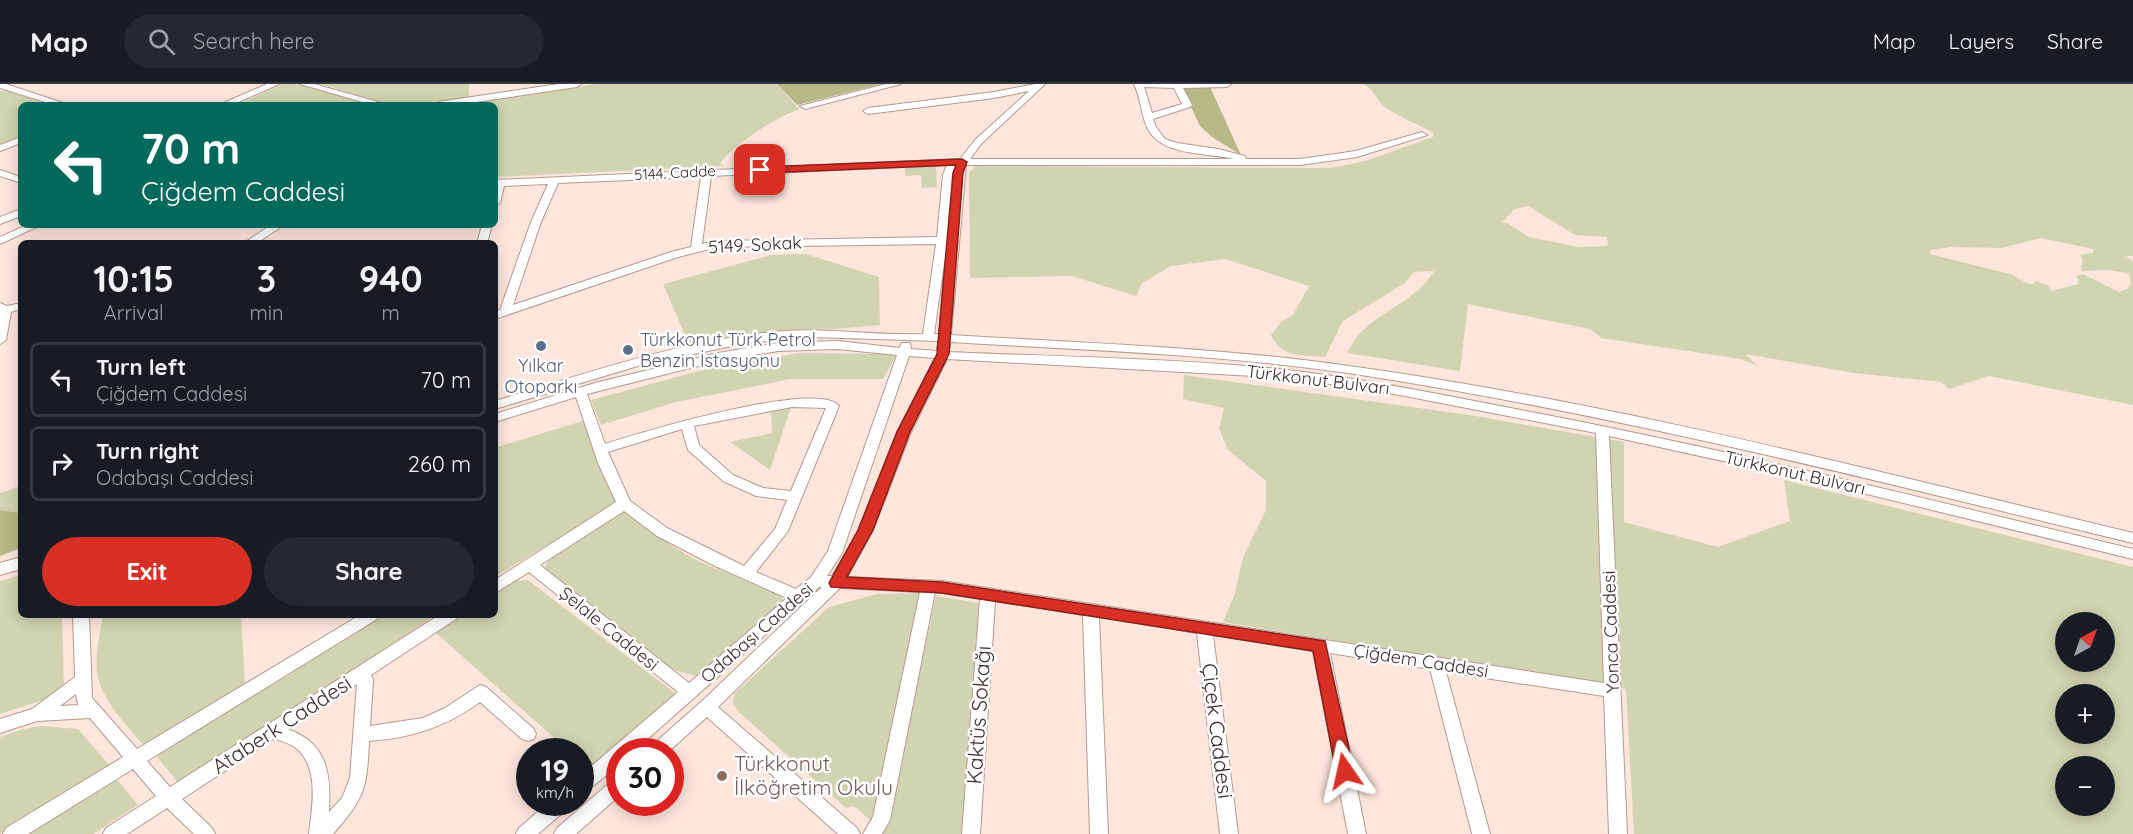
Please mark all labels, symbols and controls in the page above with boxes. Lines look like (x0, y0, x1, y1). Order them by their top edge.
search box (124, 14, 544, 68)
text: Map (30, 24, 88, 59)
icon: search (145, 25, 178, 58)
text: Search here (193, 27, 315, 55)
text: Map (1873, 28, 1916, 54)
text: Layers (1949, 28, 2014, 54)
text: Share (2047, 28, 2103, 54)
text: 70 m (141, 122, 240, 175)
icon: left (42, 126, 120, 204)
pin (734, 144, 785, 195)
icon: arrive (743, 153, 776, 186)
street label: 5144. Cadde (634, 161, 716, 184)
text: Çiğdem Caddesi (141, 174, 345, 208)
street label: 5149. Sokak (707, 231, 802, 258)
text: 10:15 (93, 256, 174, 301)
text: 3 (257, 256, 276, 301)
text: 940 (359, 256, 423, 301)
text: Arrival (104, 300, 164, 325)
text: min (249, 300, 284, 325)
text: m (382, 300, 400, 325)
place label: Türkkonut Türk Petrol Benzin İstasyonu (640, 328, 816, 372)
marker: Yılkar Otoparkı (534, 339, 548, 353)
marker: Türkkonut Türk Petrol Benzin İstasyonu (621, 343, 635, 357)
text: Turn left (96, 353, 186, 381)
place label: Yılkar Otoparkı (505, 354, 577, 398)
street label: Türkkonut Bulvarı (1245, 359, 1391, 400)
icon: left (45, 363, 78, 396)
text: 70 m (421, 366, 471, 394)
text: Çiğdem Caddesi (96, 381, 247, 406)
text: Turn right (96, 437, 200, 465)
street label: Türkkonut Bulvarı (1722, 445, 1868, 500)
icon: right (45, 447, 78, 480)
text: 260 m (408, 450, 471, 478)
text: Odabaşı Caddesi (96, 465, 253, 490)
button: Exit (42, 537, 252, 606)
button: Share (264, 537, 474, 606)
street label: Yonca Caddesi (1597, 570, 1624, 694)
street label: Odabaşı Caddesi (696, 577, 818, 688)
street label: Şelale Caddesi (555, 581, 664, 676)
north arrow (2055, 612, 2115, 672)
map controls (2055, 612, 2115, 816)
street label: Çiğdem Caddesi (1352, 638, 1490, 683)
street label: Kaktüs Sokağı (960, 645, 996, 785)
street label: Çiçek Caddesi (1197, 662, 1239, 800)
street label: Ataberk Caddesi (207, 669, 356, 779)
button: + (2055, 684, 2115, 744)
speed limit sign: 30 (606, 738, 684, 816)
position arrow (1313, 739, 1377, 803)
place label: Türkkonut İlköğretim Okulu (734, 750, 893, 800)
text: 19 (541, 751, 569, 789)
button: − (2055, 756, 2115, 816)
marker: Türkkonut İlköğretim Okulu (715, 769, 729, 783)
text: km/h (536, 783, 574, 802)

